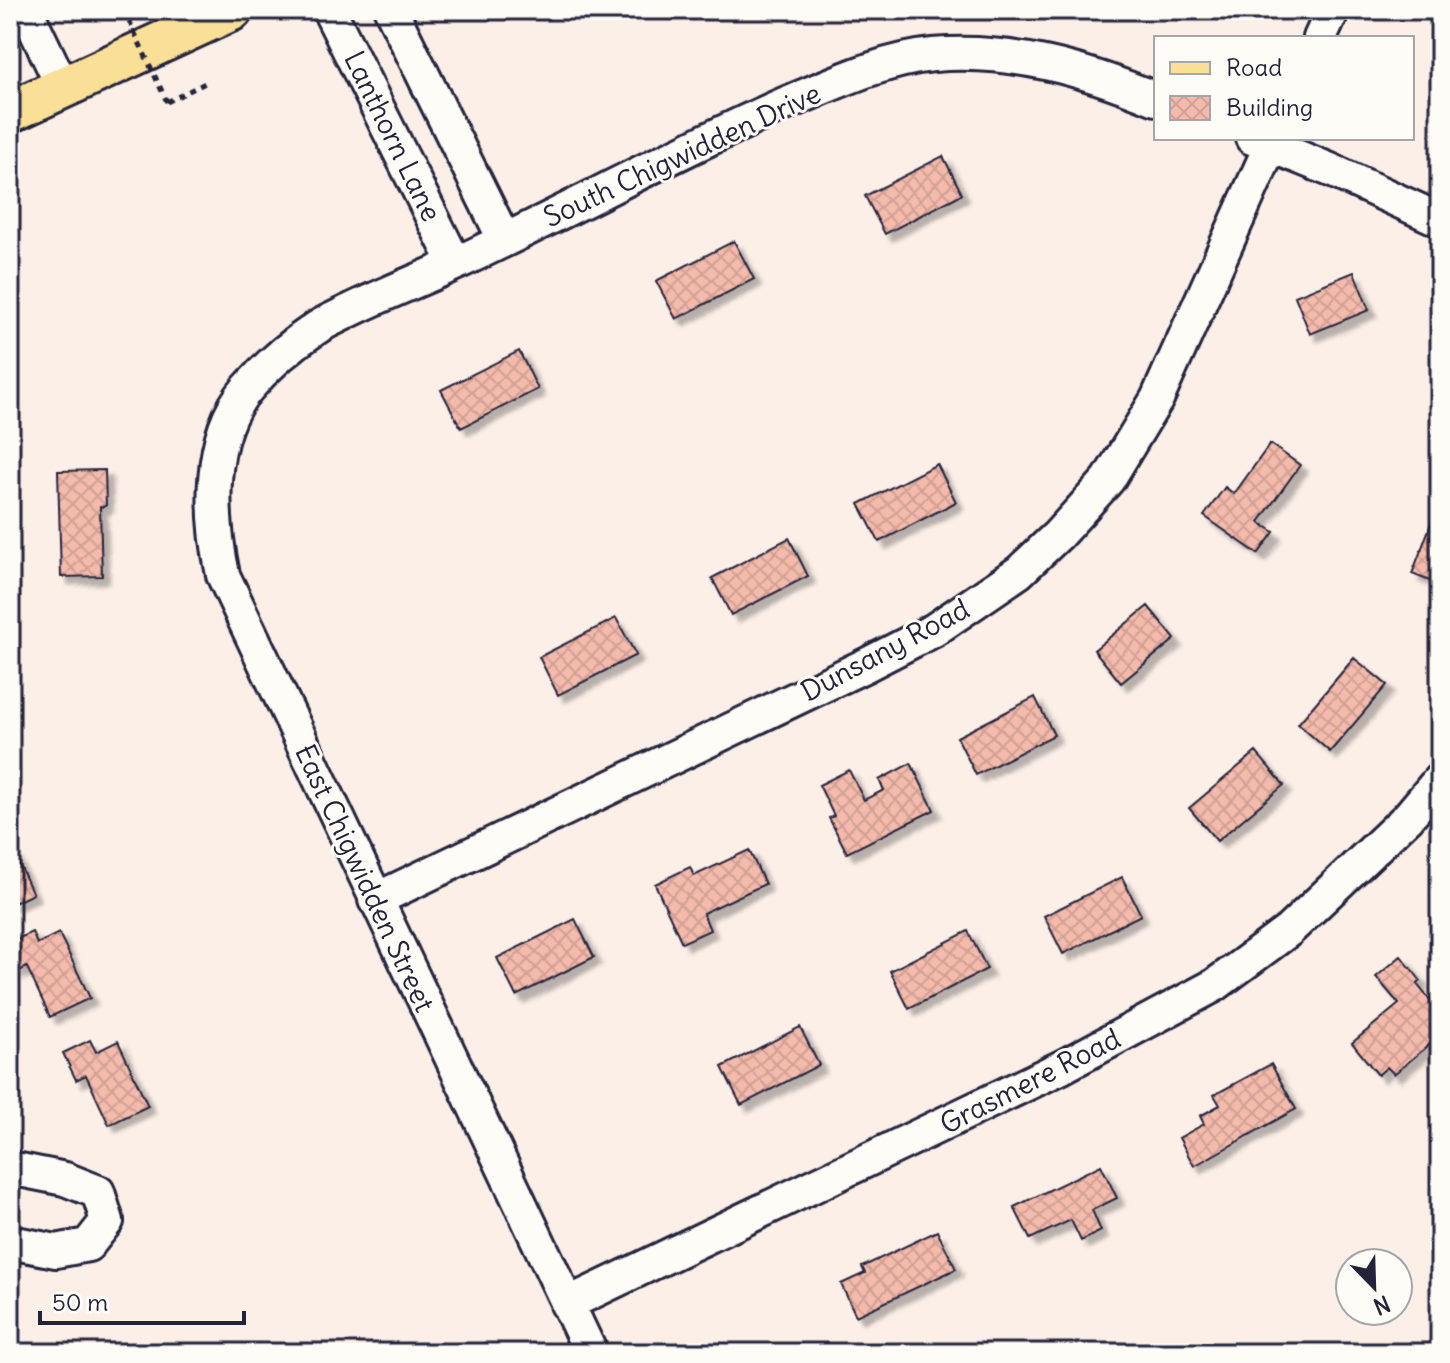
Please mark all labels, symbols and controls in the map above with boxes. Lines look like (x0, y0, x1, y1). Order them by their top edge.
legend (1154, 36, 1414, 140)
street label: Lanthorn Lane (336, 45, 450, 227)
text: Road (1226, 52, 1282, 82)
street label: South Chigwidden Drive (538, 75, 826, 235)
text: Building (1226, 92, 1313, 122)
street label: Dunsany Road (795, 591, 975, 709)
street label: East Chigwidden Street (287, 738, 443, 1018)
street label: Grasmere Road (934, 1020, 1126, 1142)
north arrow (1334, 1247, 1414, 1327)
scale bar (40, 1275, 244, 1325)
text: 50 m (52, 1287, 108, 1317)
text: N (1369, 1290, 1394, 1321)

